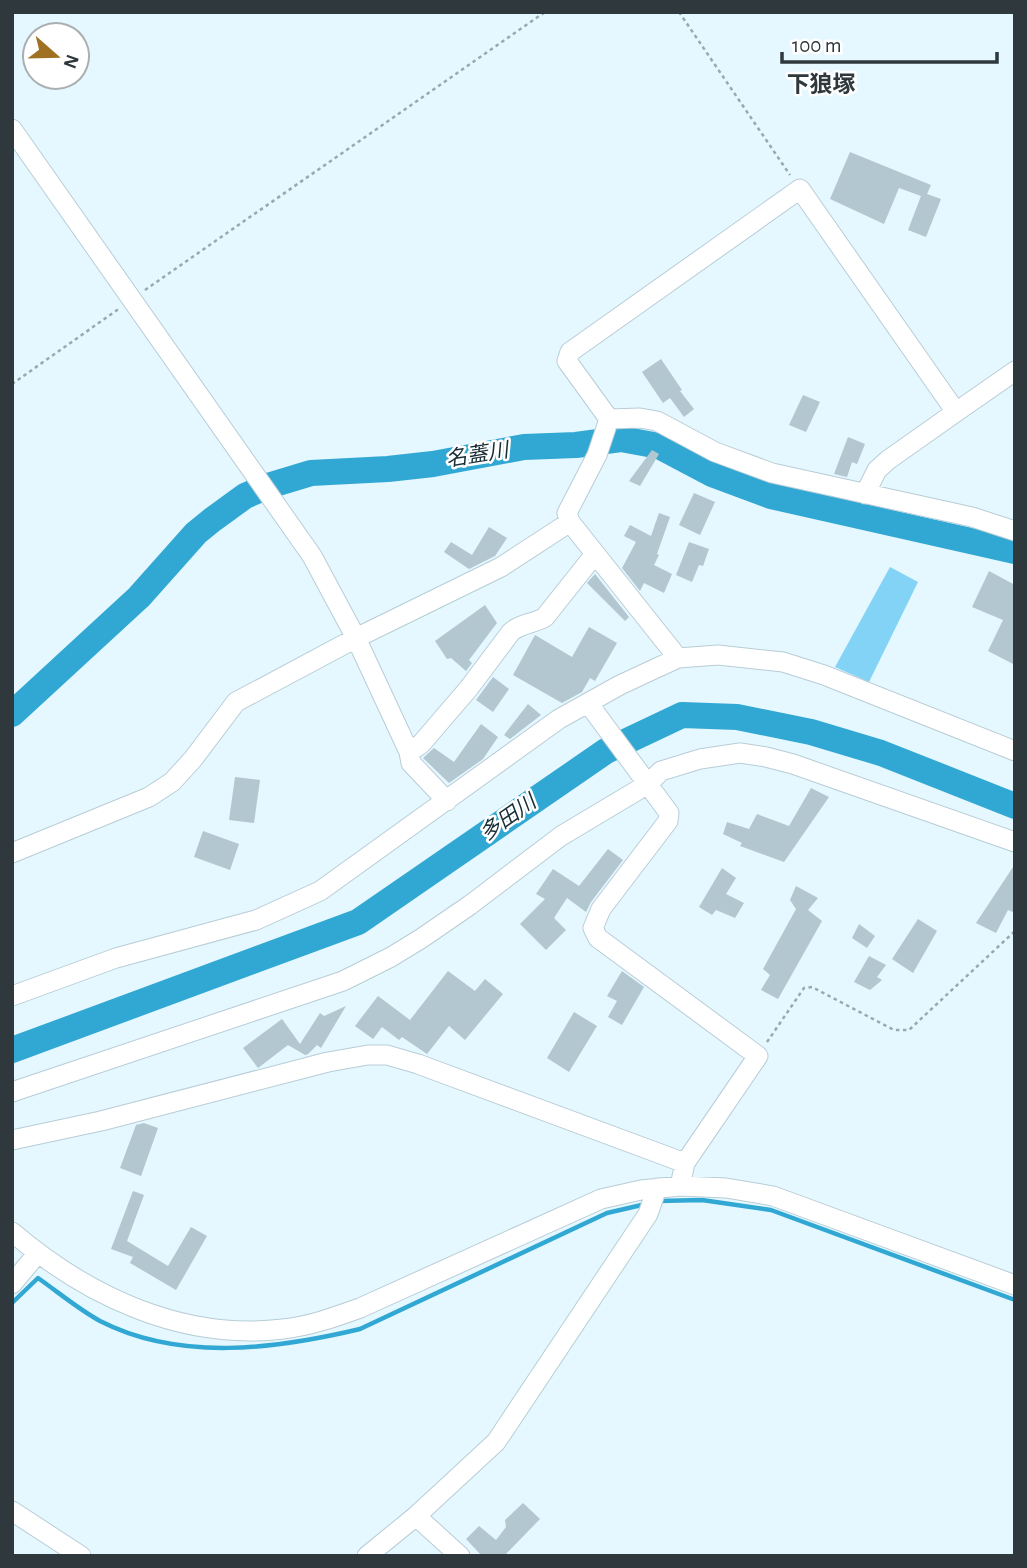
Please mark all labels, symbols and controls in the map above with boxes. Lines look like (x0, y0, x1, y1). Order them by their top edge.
north arrow (21, 21, 91, 91)
scale bar (782, 21, 997, 65)
text: 100 m (792, 35, 842, 56)
text: N (59, 52, 82, 71)
district label: 下狼塚 (787, 72, 856, 97)
water label: 名蓋川 (444, 438, 512, 470)
water label: 多田川 (476, 789, 541, 845)

